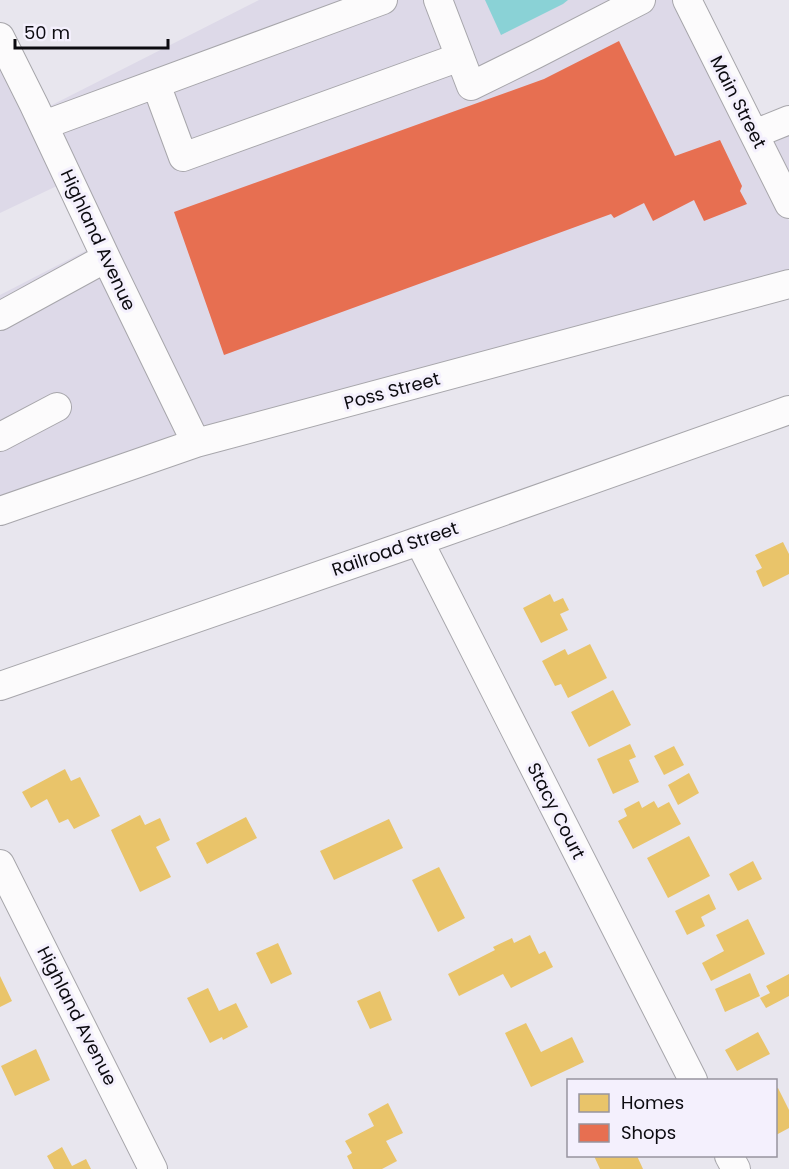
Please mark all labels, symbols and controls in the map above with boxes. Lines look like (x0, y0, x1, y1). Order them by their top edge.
scale bar (15, 12, 168, 50)
text: 50 m (24, 20, 70, 45)
street label: Main Street (704, 51, 773, 152)
street label: Highland Avenue (55, 165, 142, 315)
street label: Poss Street (341, 366, 443, 415)
street label: Railroad Street (328, 515, 461, 582)
street label: Stacy Court (521, 758, 591, 863)
street label: Highland Avenue (32, 942, 123, 1090)
legend (567, 1079, 777, 1157)
text: Homes (621, 1090, 684, 1115)
text: Shops (621, 1120, 676, 1145)

